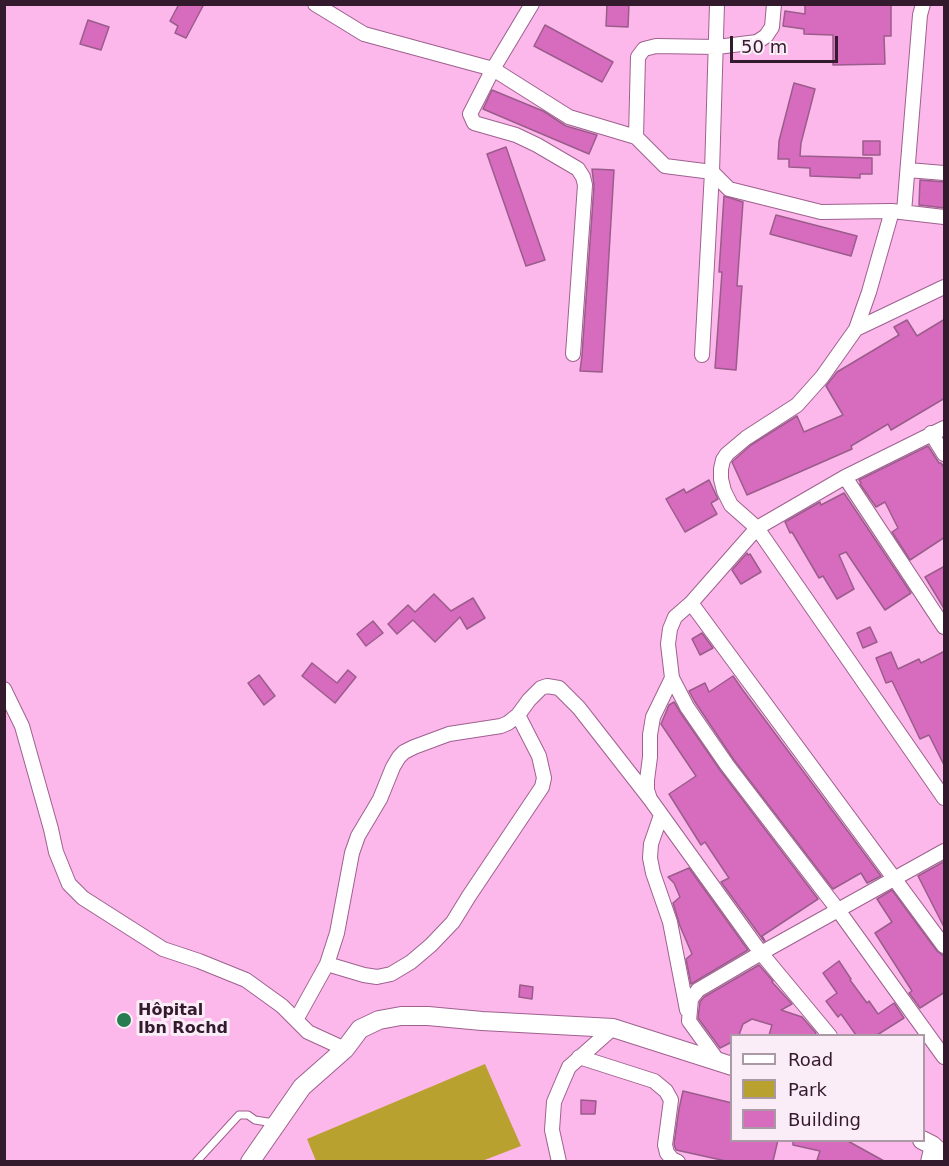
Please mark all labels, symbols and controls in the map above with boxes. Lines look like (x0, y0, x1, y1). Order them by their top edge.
scale bar (733, 24, 841, 62)
text: 50 m (741, 36, 787, 57)
place label: Hôpital Ibn Rochd (138, 1001, 228, 1039)
marker: Hôpital Ibn Rochd (115, 1011, 133, 1029)
legend (730, 1034, 925, 1142)
text: Road (788, 1049, 833, 1070)
text: Park (788, 1079, 827, 1100)
text: Building (788, 1109, 861, 1130)

